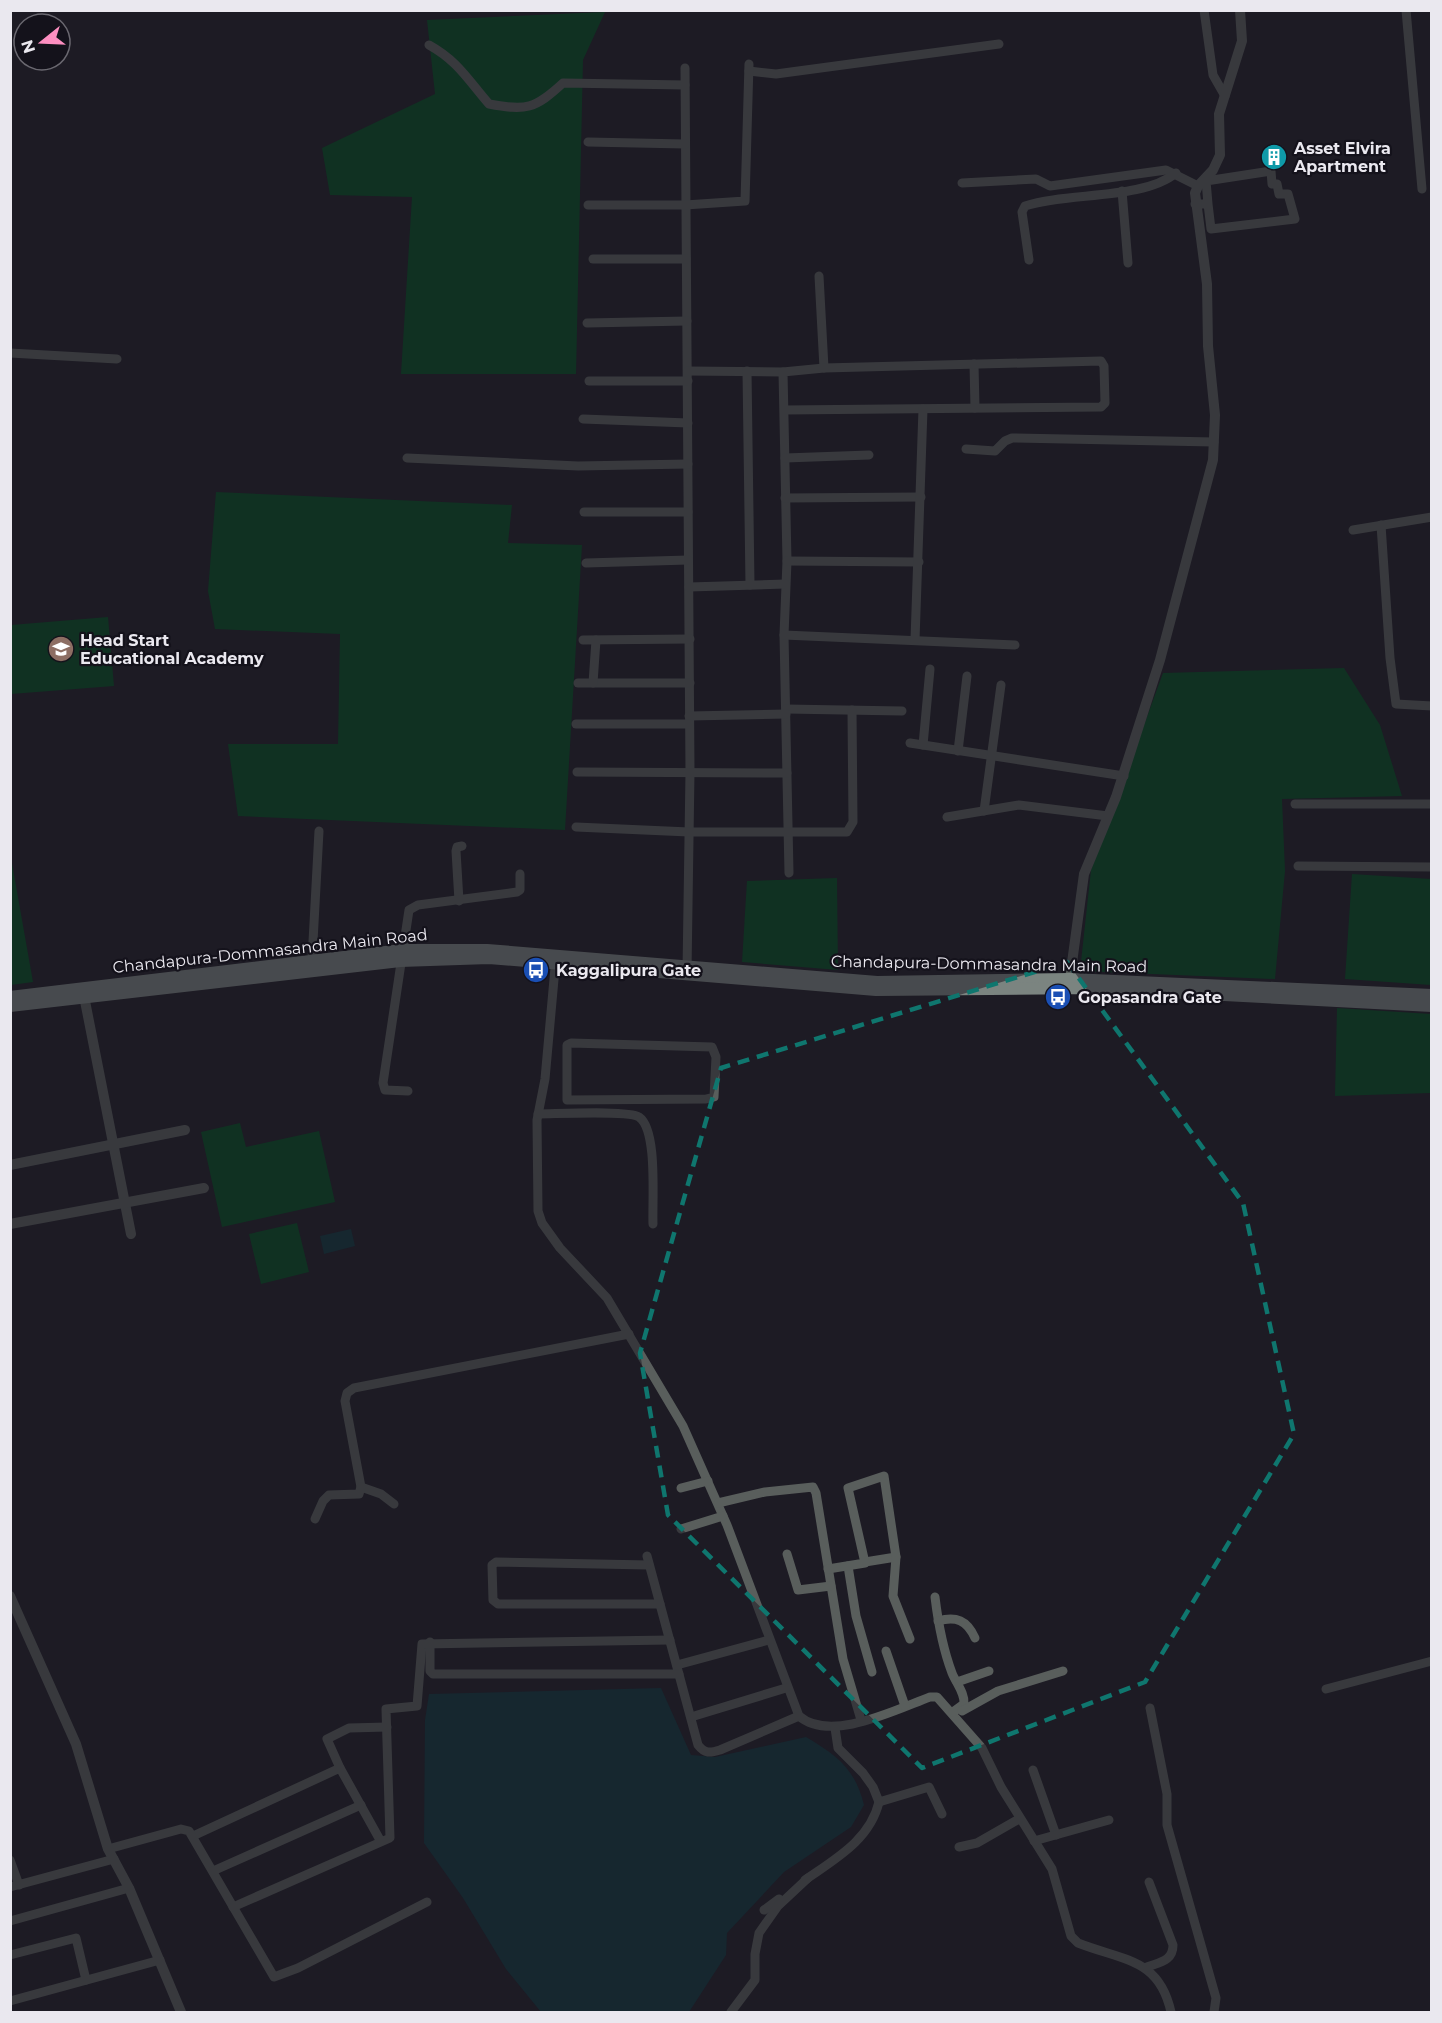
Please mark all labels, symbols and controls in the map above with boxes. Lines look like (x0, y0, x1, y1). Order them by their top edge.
north arrow (12, 12, 72, 72)
text: N (17, 37, 39, 56)
place label: Asset Elvira Apartment (1293, 139, 1391, 176)
building icon: Asset Elvira Apartment (1259, 142, 1289, 172)
place label: Head Start Educational Academy (80, 631, 264, 668)
school or university icon: Head Start Educational Academy (46, 634, 76, 664)
street label: Chandapura-Dommasandra Main Road (112, 925, 428, 977)
street label: Chandapura-Dommasandra Main Road (831, 952, 1147, 976)
bus stop icon: Kaggalipura Gate (521, 955, 551, 985)
place label: Kaggalipura Gate (556, 961, 701, 980)
bus stop icon: Gopasandra Gate (1043, 982, 1073, 1012)
place label: Gopasandra Gate (1078, 988, 1222, 1007)

